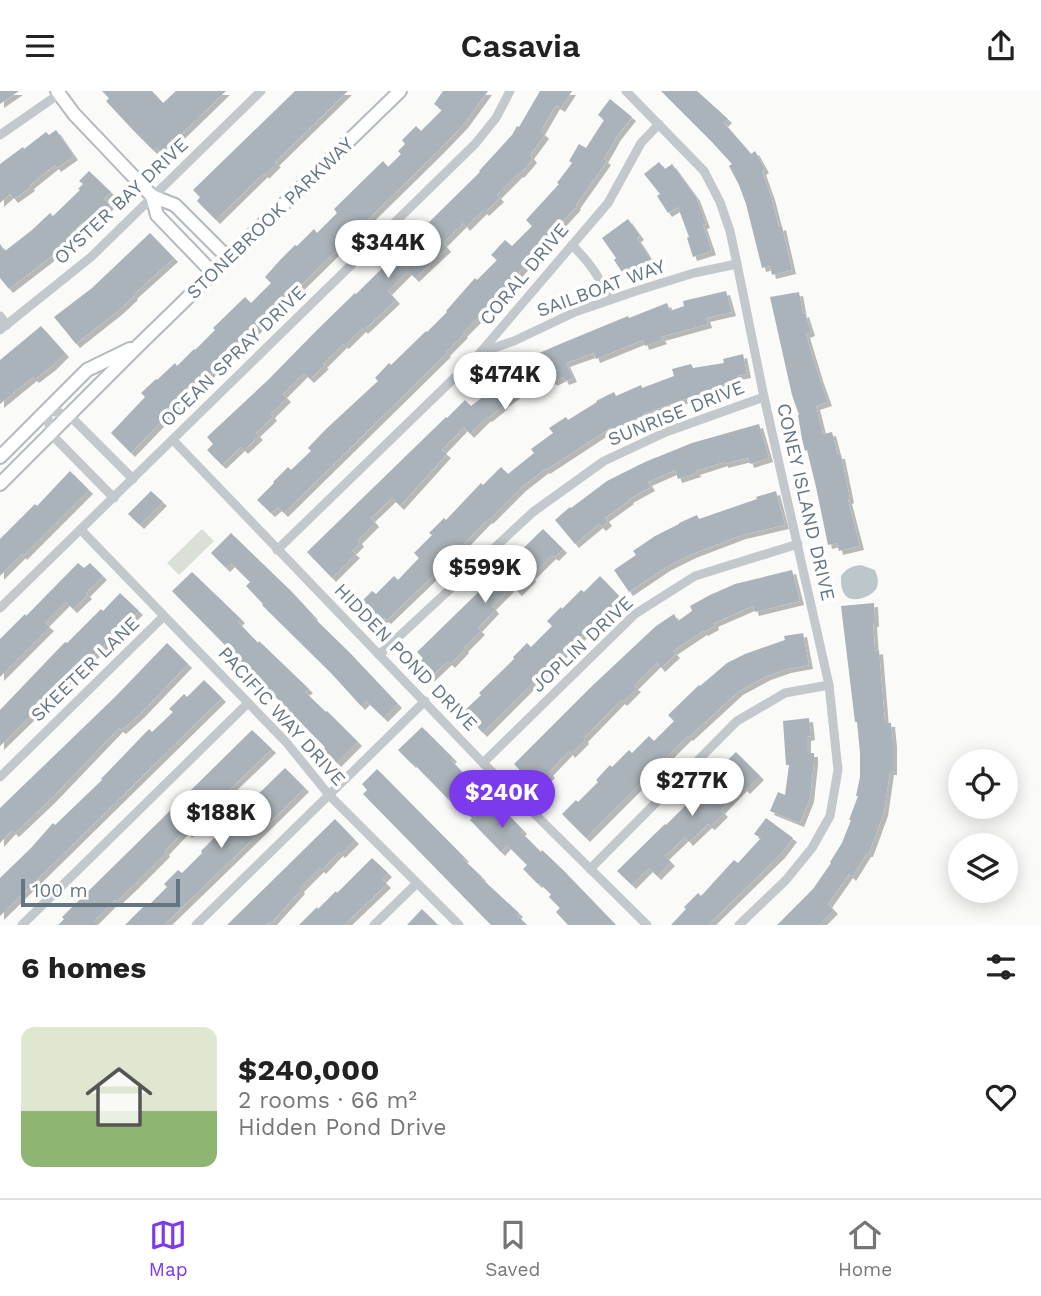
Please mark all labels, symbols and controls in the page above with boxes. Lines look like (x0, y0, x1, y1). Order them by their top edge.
icon: menu (21, 27, 59, 65)
text: Casavia (461, 27, 580, 65)
icon: share (982, 27, 1020, 65)
street label: STONEBROOK PARKWAY (182, 132, 358, 304)
street label: OYSTER BAY DRIVE (49, 133, 193, 269)
street label: CORAL DRIVE (475, 218, 573, 330)
pin: $344K (339, 221, 437, 280)
text: $344K (351, 229, 425, 256)
street label: SAILBOAT WAY (534, 254, 669, 322)
street label: OCEAN SPRAY DRIVE (156, 281, 310, 431)
pin: $474K (456, 353, 554, 412)
text: $474K (469, 361, 541, 388)
street label: SUNRISE DRIVE (604, 375, 748, 451)
street label: CONEY ISLAND DRIVE (772, 401, 840, 603)
pin: $599K (436, 545, 534, 605)
text: $599K (449, 554, 521, 581)
street label: HIDDEN POND DRIVE (330, 579, 482, 735)
street label: JOPLIN DRIVE (526, 591, 638, 697)
street label: SKEETER LANE (26, 612, 144, 726)
street label: PACIFIC WAY DRIVE (213, 642, 351, 790)
map controls (948, 749, 1018, 903)
button: locate (948, 749, 1018, 819)
pin: $277K (643, 759, 741, 818)
text: $277K (656, 767, 728, 794)
pin: $240K (453, 771, 551, 830)
text: $240K (465, 779, 539, 806)
pin: $188K (172, 791, 270, 850)
text: $188K (186, 799, 256, 826)
button: layers (948, 833, 1018, 903)
scale bar (21, 876, 180, 908)
text: 100 m (32, 879, 88, 902)
icon: filters (982, 948, 1020, 986)
text: 6 homes (21, 950, 146, 985)
text: $240,000 (238, 1052, 380, 1087)
icon: home (77, 1055, 161, 1139)
icon: heart (982, 1078, 1020, 1116)
text: 2 rooms · 66 m² (238, 1087, 417, 1114)
text: Hidden Pond Drive (238, 1114, 447, 1141)
tab: Map (149, 1216, 188, 1281)
tab: Saved (485, 1216, 540, 1281)
tab: Home (838, 1216, 892, 1281)

